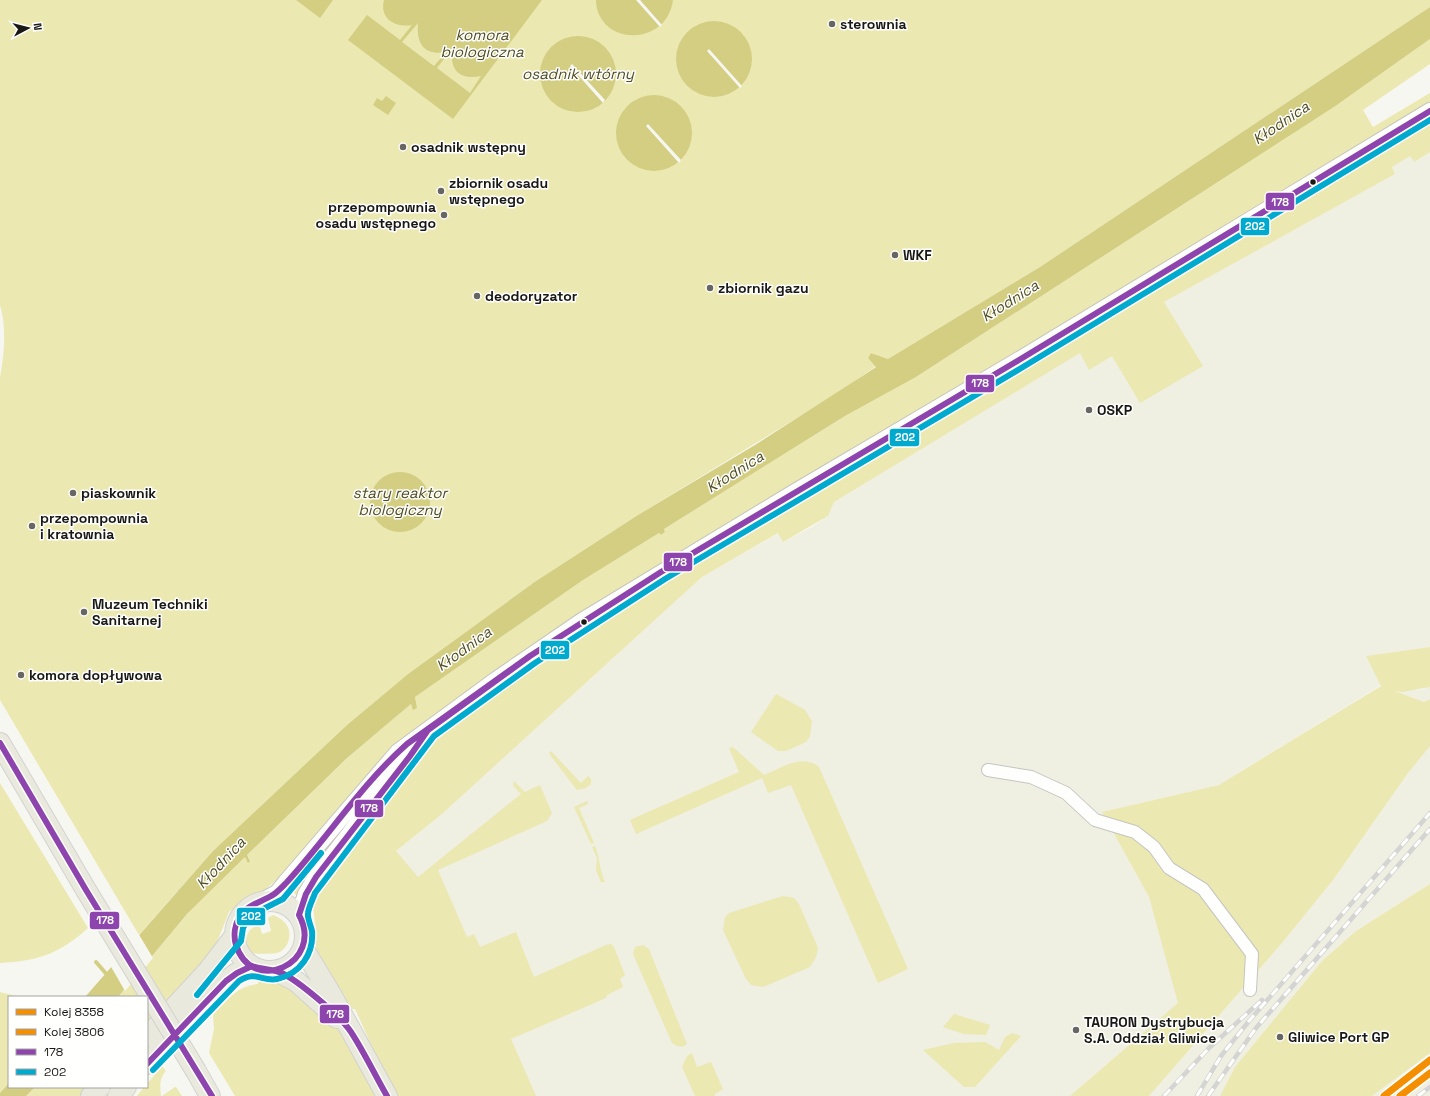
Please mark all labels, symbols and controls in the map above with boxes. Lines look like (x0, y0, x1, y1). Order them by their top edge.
north arrow (8, 8, 48, 48)
place label: sterownia (840, 15, 907, 33)
marker: sterownia (827, 19, 837, 29)
text: N (31, 22, 45, 31)
water label: komora biologiczna (440, 25, 524, 61)
water label: osadnik wtórny (522, 64, 635, 83)
water label: Kłodnica (1249, 97, 1313, 148)
place label: osadnik wstępny (411, 138, 526, 156)
marker: osadnik wstępny (398, 142, 408, 152)
place label: zbiornik osadu wstępnego (449, 174, 548, 208)
unlabelled marker (1308, 177, 1318, 187)
marker: zbiornik osadu wstępnego (436, 186, 446, 196)
line badge: 178 (1265, 192, 1295, 211)
text: 178 (1271, 195, 1289, 209)
place label: przepompownia osadu wstępnego (316, 198, 436, 232)
marker: przepompownia osadu wstępnego (439, 210, 449, 220)
line badge: 202 (1240, 217, 1270, 236)
text: 202 (1245, 219, 1266, 233)
place label: WKF (903, 246, 932, 264)
marker: WKF (890, 250, 900, 260)
water label: Kłodnica (978, 275, 1042, 326)
place label: zbiornik gazu (718, 279, 809, 297)
marker: zbiornik gazu (705, 283, 715, 293)
place label: deodoryzator (485, 287, 578, 305)
marker: deodoryzator (472, 291, 482, 301)
line badge: 178 (965, 374, 995, 393)
text: 178 (971, 376, 989, 390)
place label: OSKP (1097, 401, 1133, 419)
marker: OSKP (1084, 405, 1094, 415)
line badge: 202 (889, 428, 920, 447)
text: 202 (895, 430, 916, 444)
water label: Kłodnica (703, 446, 767, 497)
water label: stary reaktor biologiczny (353, 483, 449, 519)
place label: piaskownik (81, 484, 156, 502)
marker: piaskownik (68, 488, 78, 498)
place label: przepompownia i kratownia (40, 509, 148, 543)
marker: przepompownia i kratownia (27, 521, 37, 531)
line badge: 178 (663, 552, 693, 572)
text: 178 (669, 555, 687, 569)
place label: Muzeum Techniki Sanitarnej (92, 595, 208, 629)
marker: Muzeum Techniki Sanitarnej (79, 607, 89, 617)
unlabelled marker (579, 617, 589, 627)
water label: Kłodnica (432, 622, 495, 675)
line badge: 202 (540, 640, 570, 660)
text: 202 (545, 643, 566, 657)
place label: komora dopływowa (29, 666, 162, 684)
marker: komora dopływowa (16, 670, 26, 680)
line badge: 178 (354, 799, 384, 818)
text: 178 (360, 801, 378, 815)
water label: Kłodnica (192, 833, 250, 893)
line badge: 202 (236, 907, 266, 926)
text: 202 (241, 909, 262, 923)
line badge: 178 (89, 911, 120, 930)
text: 178 (96, 913, 114, 927)
legend (8, 996, 148, 1088)
text: Kolej 8358 (44, 1004, 104, 1020)
line badge: 178 (319, 1004, 350, 1024)
text: 178 (326, 1007, 344, 1021)
place label: TAURON Dystrybucja S.A. Oddział Gliwice (1084, 1013, 1224, 1047)
text: Kolej 3806 (44, 1024, 104, 1040)
marker: TAURON Dystrybucja S.A. Oddział Gliwice (1071, 1025, 1081, 1035)
place label: Gliwice Port GP (1288, 1028, 1390, 1046)
marker: Gliwice Port GP (1275, 1032, 1285, 1042)
text: 178 (44, 1044, 63, 1060)
text: 202 (44, 1064, 66, 1080)

